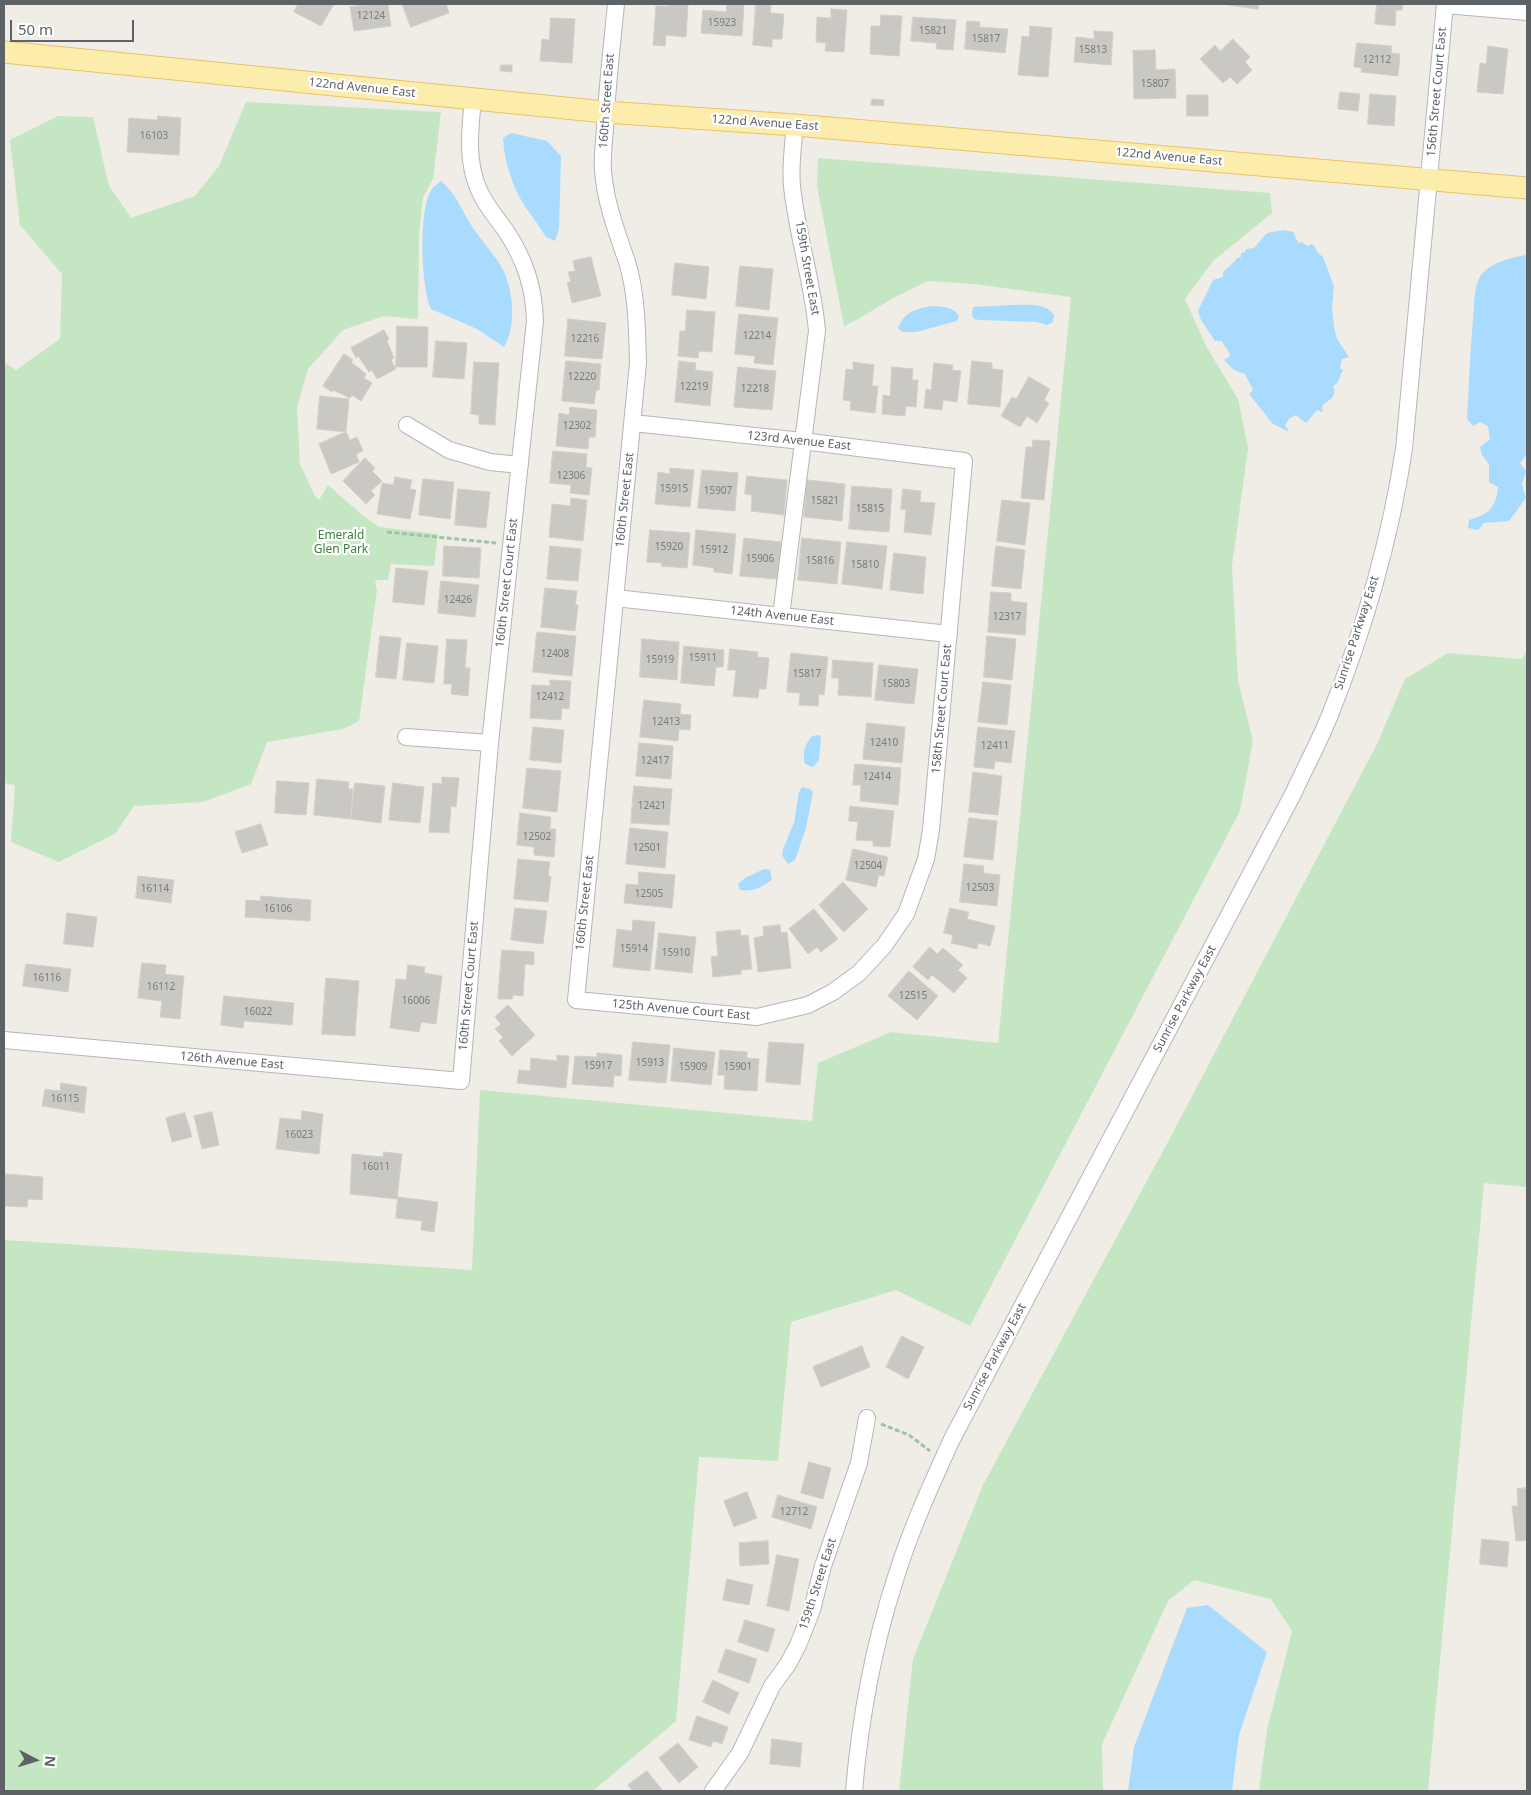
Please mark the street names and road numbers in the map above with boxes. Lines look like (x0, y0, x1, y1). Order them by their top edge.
street label: 156th Street Court East (1424, 27, 1450, 157)
street label: 160th Street East (596, 53, 618, 149)
street label: 122nd Avenue East (308, 75, 416, 101)
street label: 122nd Avenue East (711, 112, 819, 134)
street label: 122nd Avenue East (1115, 145, 1223, 169)
street label: 159th Street East (792, 220, 822, 316)
street label: 123rd Avenue East (746, 428, 852, 454)
street label: 160th Street East (613, 452, 637, 548)
street label: 160th Street Court East (493, 517, 521, 649)
street label: Sunrise Parkway East (1332, 574, 1382, 692)
street label: 124th Avenue East (729, 603, 835, 629)
street label: 158th Street Court East (929, 644, 955, 774)
street label: 160th Street East (573, 855, 597, 951)
street label: 160th Street Court East (456, 921, 482, 1051)
street label: Sunrise Parkway East (1151, 943, 1219, 1055)
street label: 125th Avenue Court East (611, 997, 751, 1023)
street label: 126th Avenue East (179, 1049, 285, 1073)
street label: Sunrise Parkway East (961, 1301, 1029, 1413)
street label: 159th Street East (796, 1536, 840, 1632)

